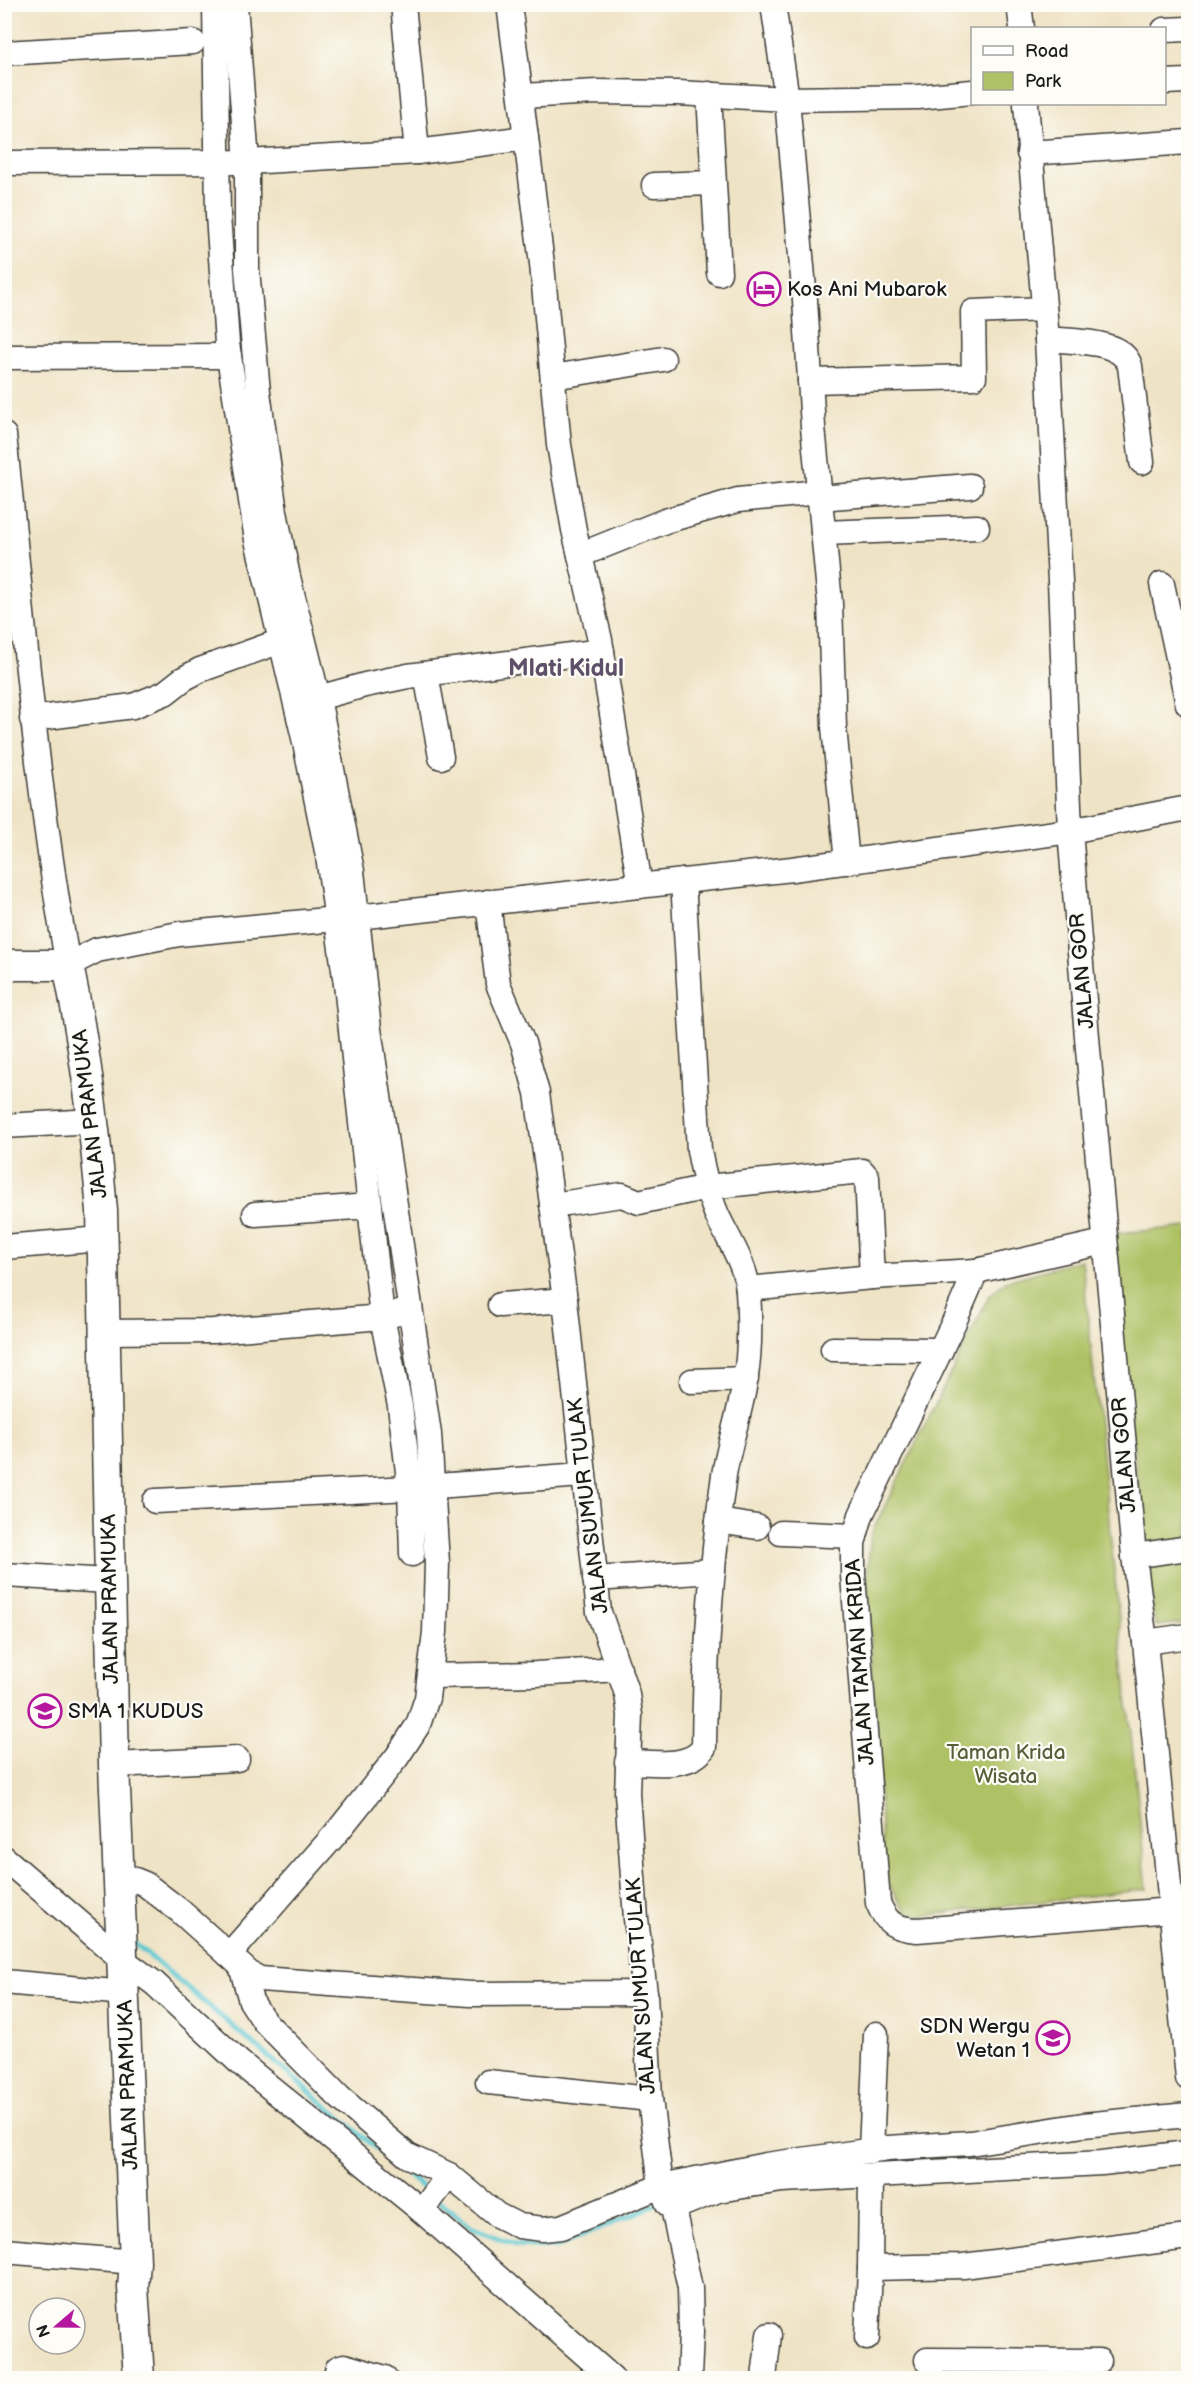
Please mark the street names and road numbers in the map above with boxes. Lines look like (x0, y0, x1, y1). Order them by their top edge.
street label: JALAN GOR (1064, 912, 1100, 1030)
street label: JALAN PRAMUKA (67, 1028, 113, 1200)
street label: JALAN SUMUR TULAK (562, 1396, 614, 1615)
street label: JALAN GOR (1106, 1396, 1142, 1514)
street label: JALAN PRAMUKA (96, 1514, 124, 1684)
street label: JALAN TAMAN KRIDA (840, 1558, 880, 1766)
street label: JALAN SUMUR TULAK (621, 1877, 661, 2095)
street label: JALAN PRAMUKA (113, 1999, 143, 2170)

